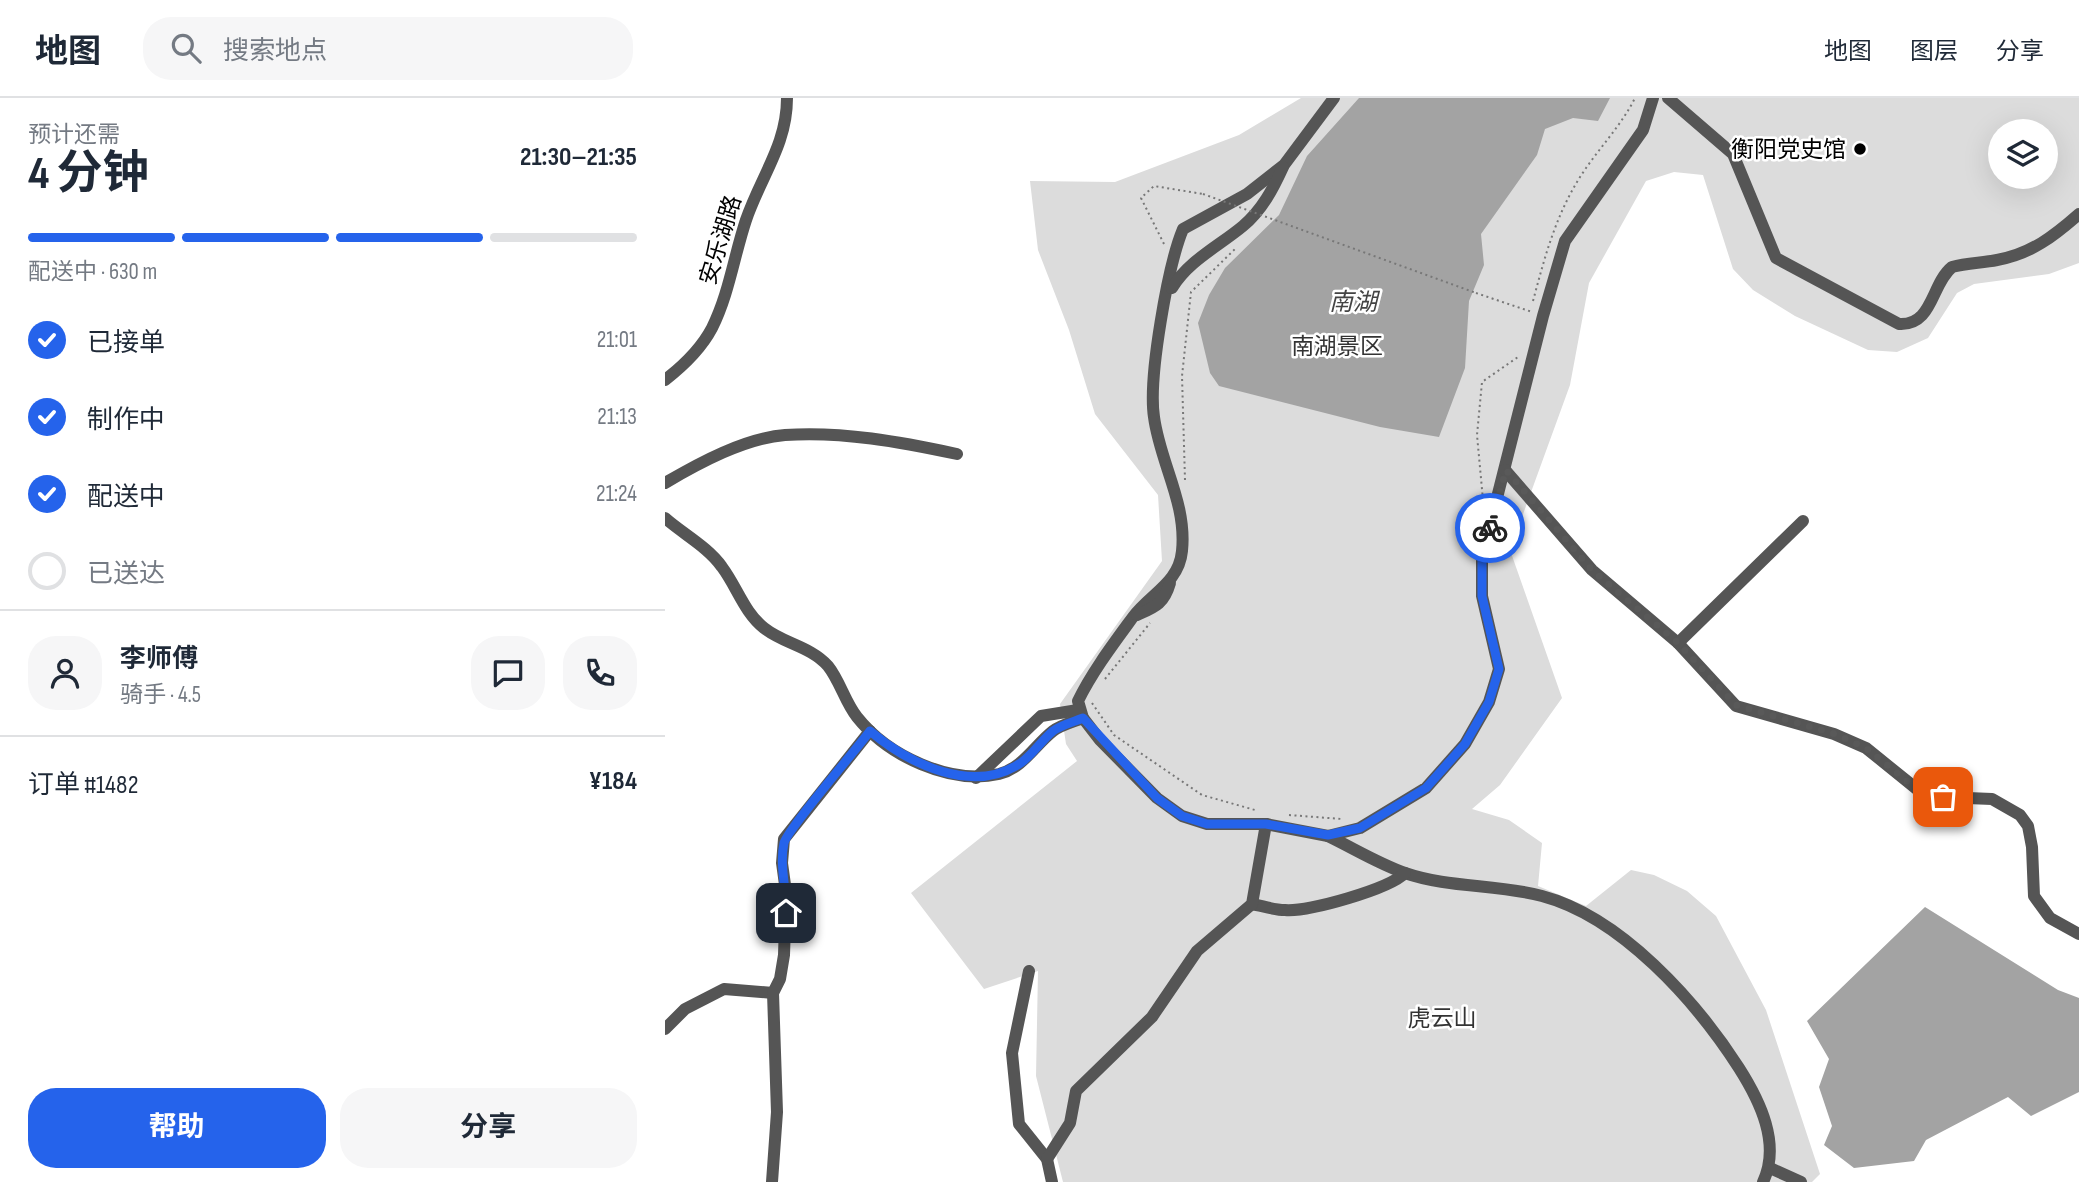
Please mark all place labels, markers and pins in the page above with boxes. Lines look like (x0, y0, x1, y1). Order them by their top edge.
place label: 衡阳党史馆 (1731, 136, 1846, 164)
marker: 衡阳党史馆 (1852, 141, 1868, 157)
pin (1913, 767, 1973, 827)
pin (756, 883, 816, 943)

